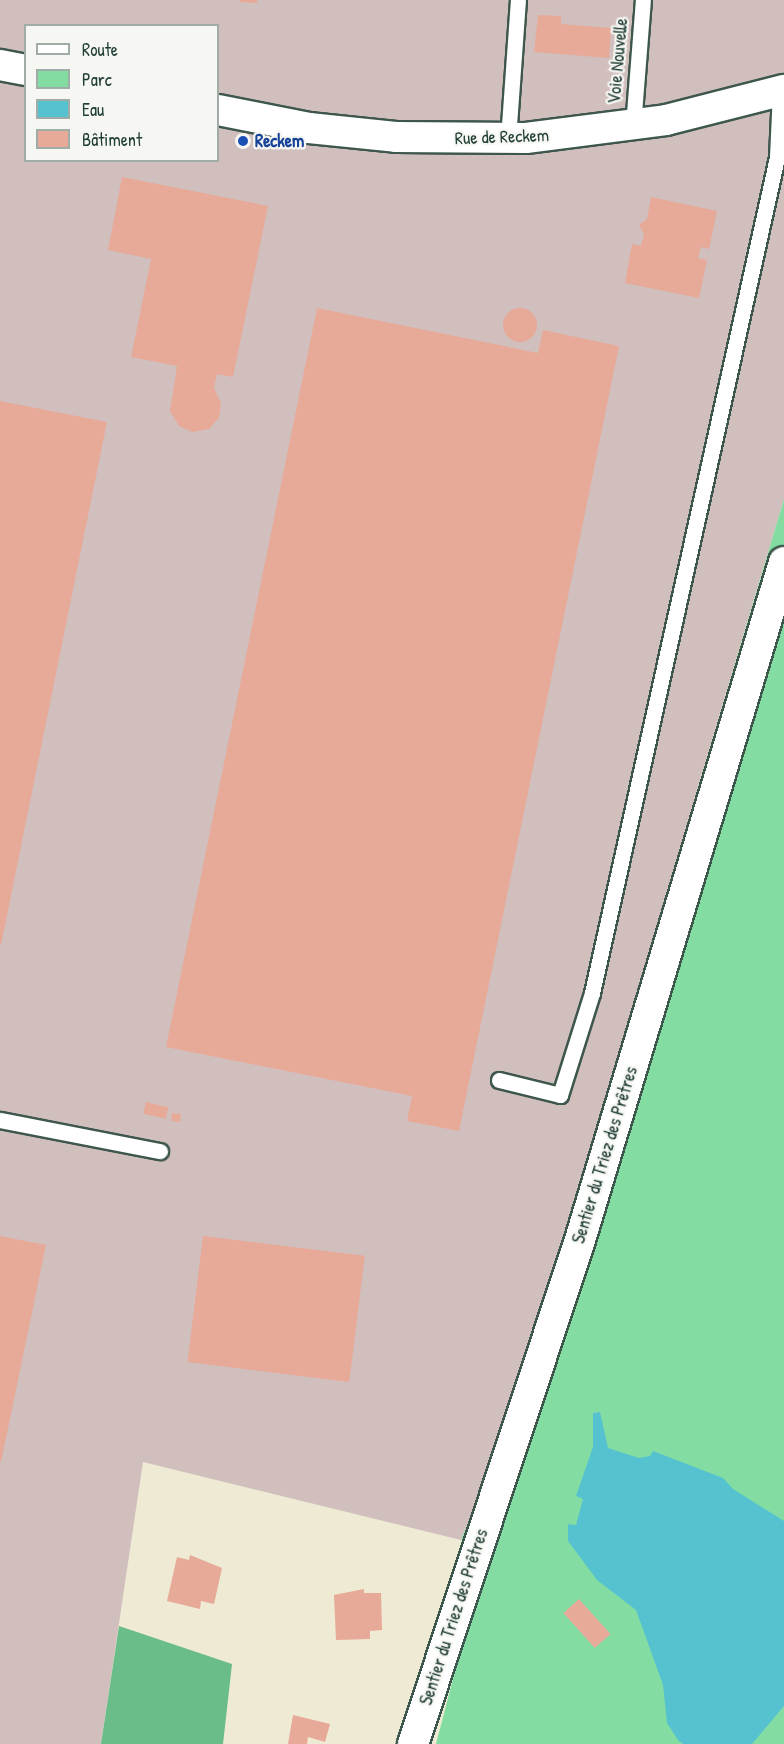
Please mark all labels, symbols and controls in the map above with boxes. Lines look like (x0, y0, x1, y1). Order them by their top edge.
street label: Voie Nouvelle (603, 17, 633, 105)
legend (24, 24, 219, 162)
text: Route (82, 37, 118, 62)
text: Parc (82, 67, 112, 92)
text: Eau (82, 97, 104, 122)
street label: Rue de Reckem (455, 125, 549, 149)
text: Bâtiment (82, 127, 142, 152)
place label: Reckem (255, 130, 304, 152)
marker: Reckem (236, 134, 250, 148)
street label: Sentier du Triez des Prêtres (568, 1064, 642, 1246)
street label: Sentier du Triez des Prêtres (415, 1526, 493, 1708)

